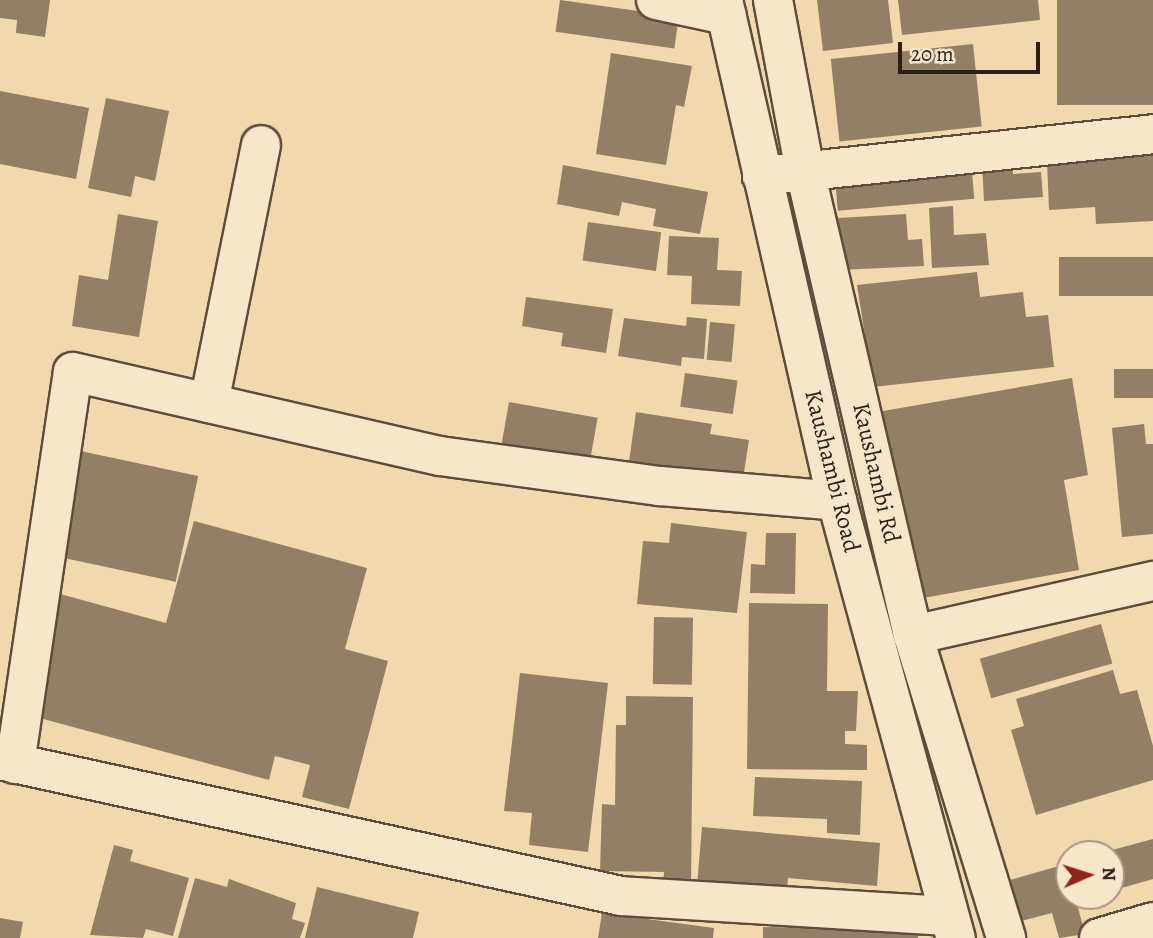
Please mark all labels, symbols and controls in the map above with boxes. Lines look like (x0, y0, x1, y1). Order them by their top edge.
scale bar (901, 28, 1043, 72)
text: 20 m (911, 40, 954, 68)
street label: Kaushambi Road (798, 387, 866, 555)
street label: Kaushambi Rd (846, 400, 906, 546)
north arrow (1055, 840, 1125, 910)
text: N (1096, 866, 1122, 882)

